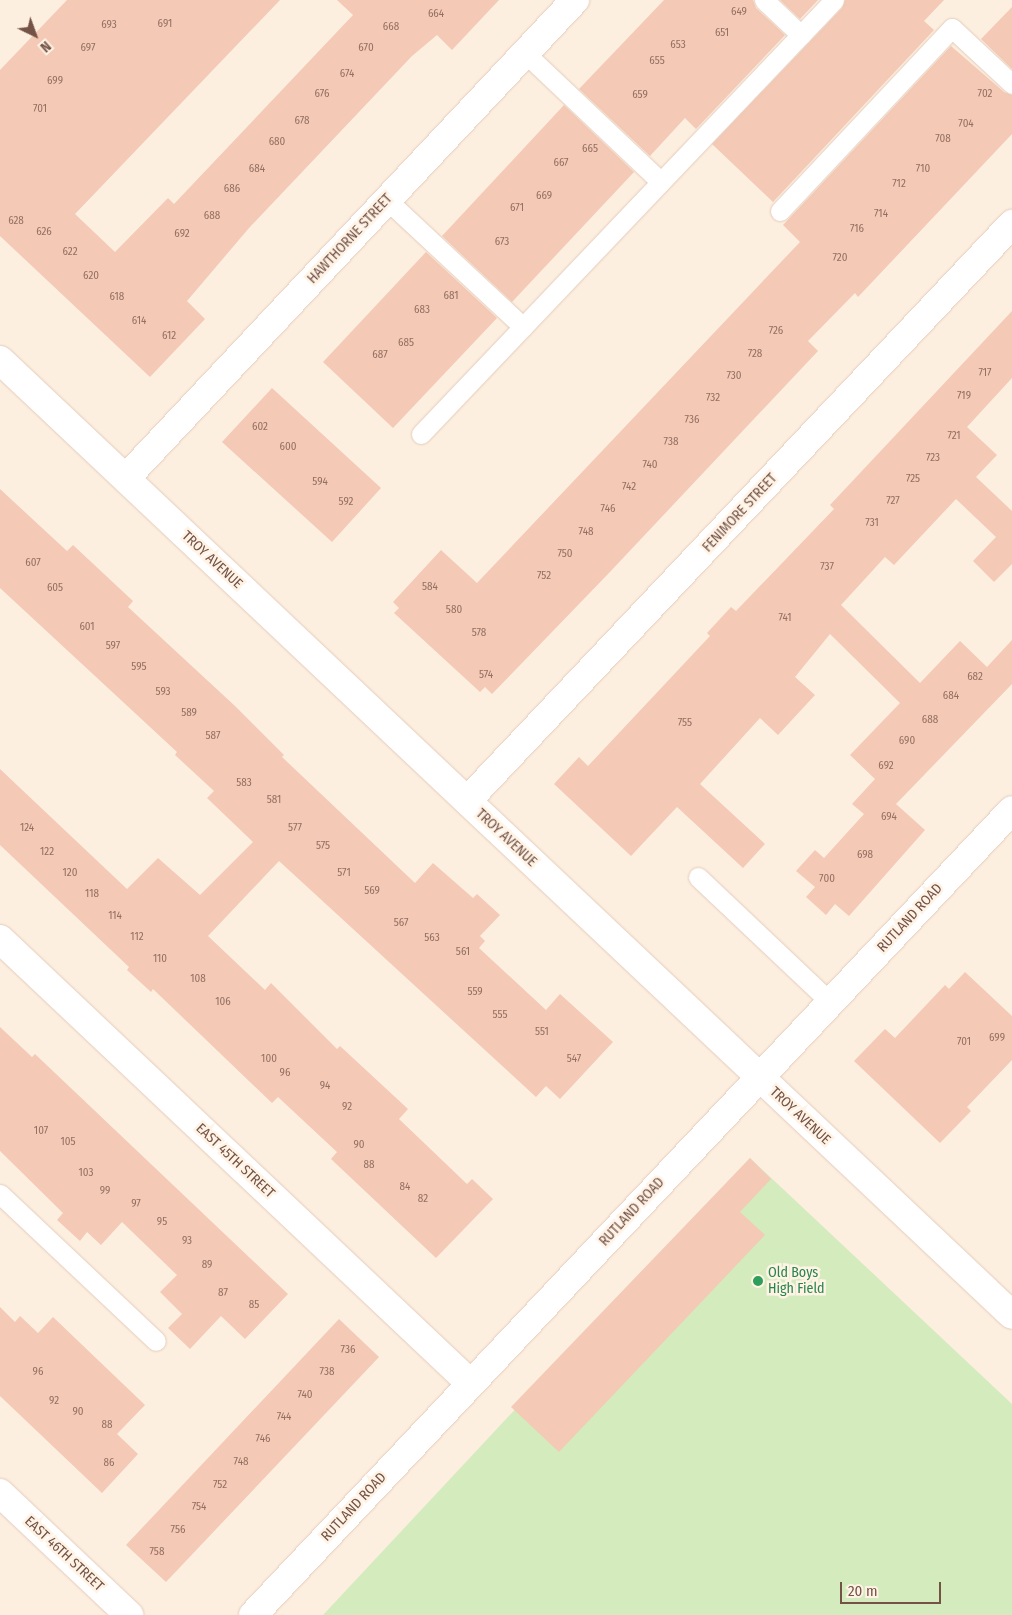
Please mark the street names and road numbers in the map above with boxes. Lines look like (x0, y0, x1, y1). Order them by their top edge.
street label: HAWTHORNE STREET (304, 191, 396, 287)
street label: FENIMORE STREET (699, 470, 781, 556)
street label: TROY AVENUE (178, 528, 246, 592)
street label: TROY AVENUE (472, 806, 540, 870)
street label: RUTLAND ROAD (874, 880, 946, 956)
street label: TROY AVENUE (766, 1084, 834, 1148)
street label: EAST 45TH STREET (192, 1120, 278, 1202)
street label: RUTLAND ROAD (596, 1174, 668, 1250)
street label: RUTLAND ROAD (318, 1469, 390, 1545)
street label: EAST 46TH STREET (21, 1513, 107, 1595)

